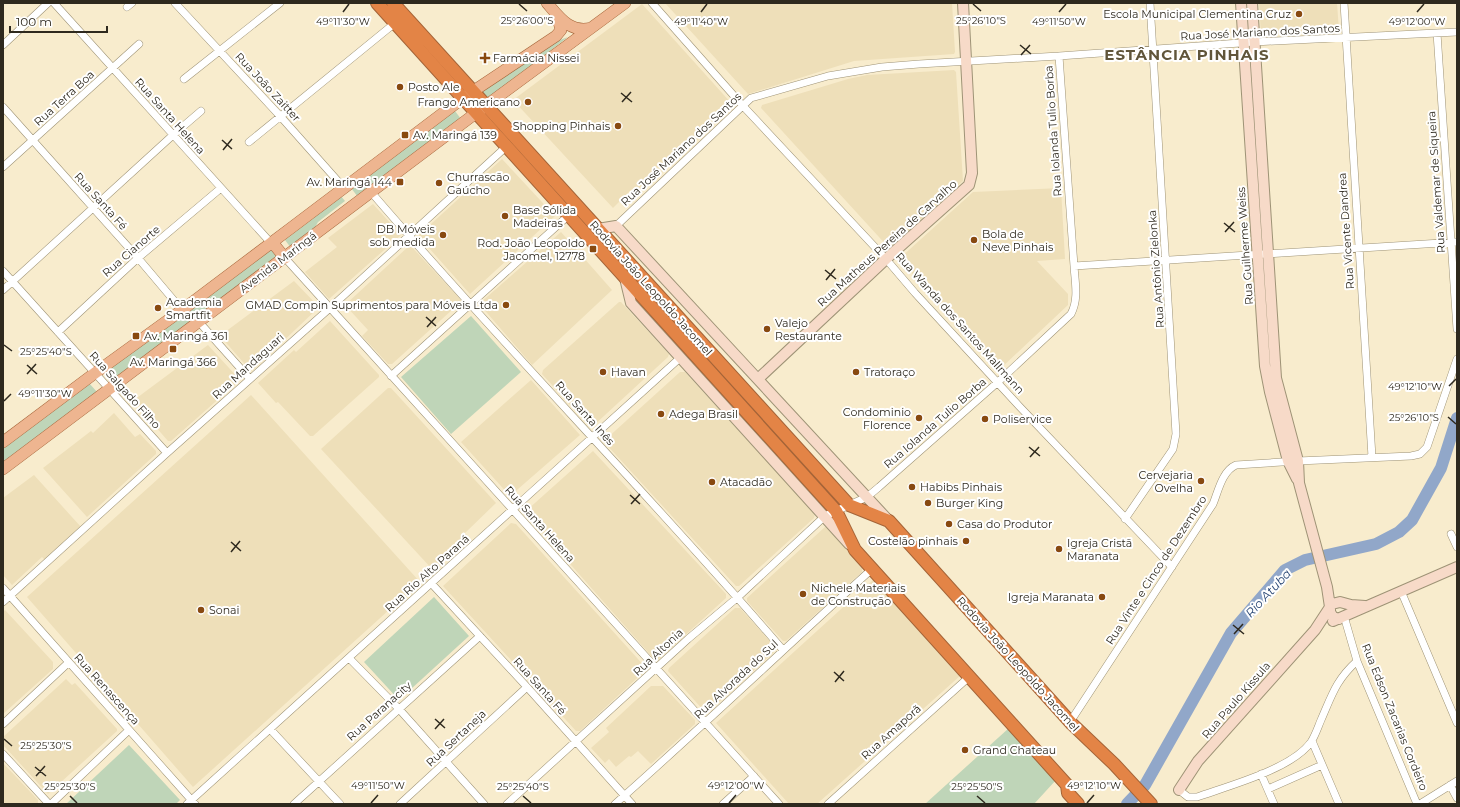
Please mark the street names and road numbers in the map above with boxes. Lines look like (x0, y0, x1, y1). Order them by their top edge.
street label: Rua José Mariano dos Santos (1180, 21, 1341, 43)
street label: Rua João Zaitter (232, 49, 304, 125)
street label: Rua Iolanda Tulio Borba (1041, 65, 1065, 197)
street label: Rua Terra Boa (31, 67, 97, 129)
street label: Rua Santa Helena (132, 75, 208, 157)
street label: Rua José Mariano dos Santos (618, 89, 745, 209)
street label: Rua Valdemar de Siqueira (1424, 110, 1448, 254)
street label: Rua Santa Fé (72, 169, 131, 233)
street label: Rua Vicente Dandrea (1335, 172, 1357, 290)
street label: Rua Matheus Pereira de Carvalho (814, 177, 960, 309)
street label: Rua Guilherme Weiss (1234, 186, 1256, 305)
street label: Rua Antônio Zielonka (1145, 209, 1167, 329)
street label: Rodovia João Leopoldo Jacomel (587, 218, 715, 358)
street label: Rua Cianorte (99, 222, 163, 280)
street label: Avenida Maringá (237, 228, 319, 296)
street label: Rua Wanda dos Santos Mallmann (893, 249, 1027, 397)
street label: Rua Mandaguari (209, 330, 287, 402)
street label: Rua Salgado Filho (87, 348, 164, 432)
street label: Rua Iolanda Tulio Borba (881, 375, 989, 471)
street label: Rua Santa Inês (552, 378, 618, 449)
street label: Rua Santa Helena (502, 483, 578, 565)
street label: Rua Vinte e Cinco de Dezembro (1102, 493, 1210, 647)
street label: Rua Rio Alto Paraná (382, 531, 472, 615)
street label: Rodovia João Leopoldo Jacomel (954, 594, 1082, 734)
street label: Rua Altonia (630, 625, 686, 679)
street label: Rua Alvorada do Sul (691, 636, 781, 722)
street label: Rua Edson Zacarias Cordeiro (1359, 641, 1431, 793)
street label: Rua Renascença (71, 650, 143, 728)
street label: Rua Santa Fé (511, 654, 570, 718)
street label: Rua Paulo Kissula (1199, 659, 1273, 741)
street label: Rua Paranacity (344, 678, 414, 744)
street label: Rua Amaporã (858, 702, 924, 762)
street label: Rua Sertaneja (423, 707, 489, 769)

